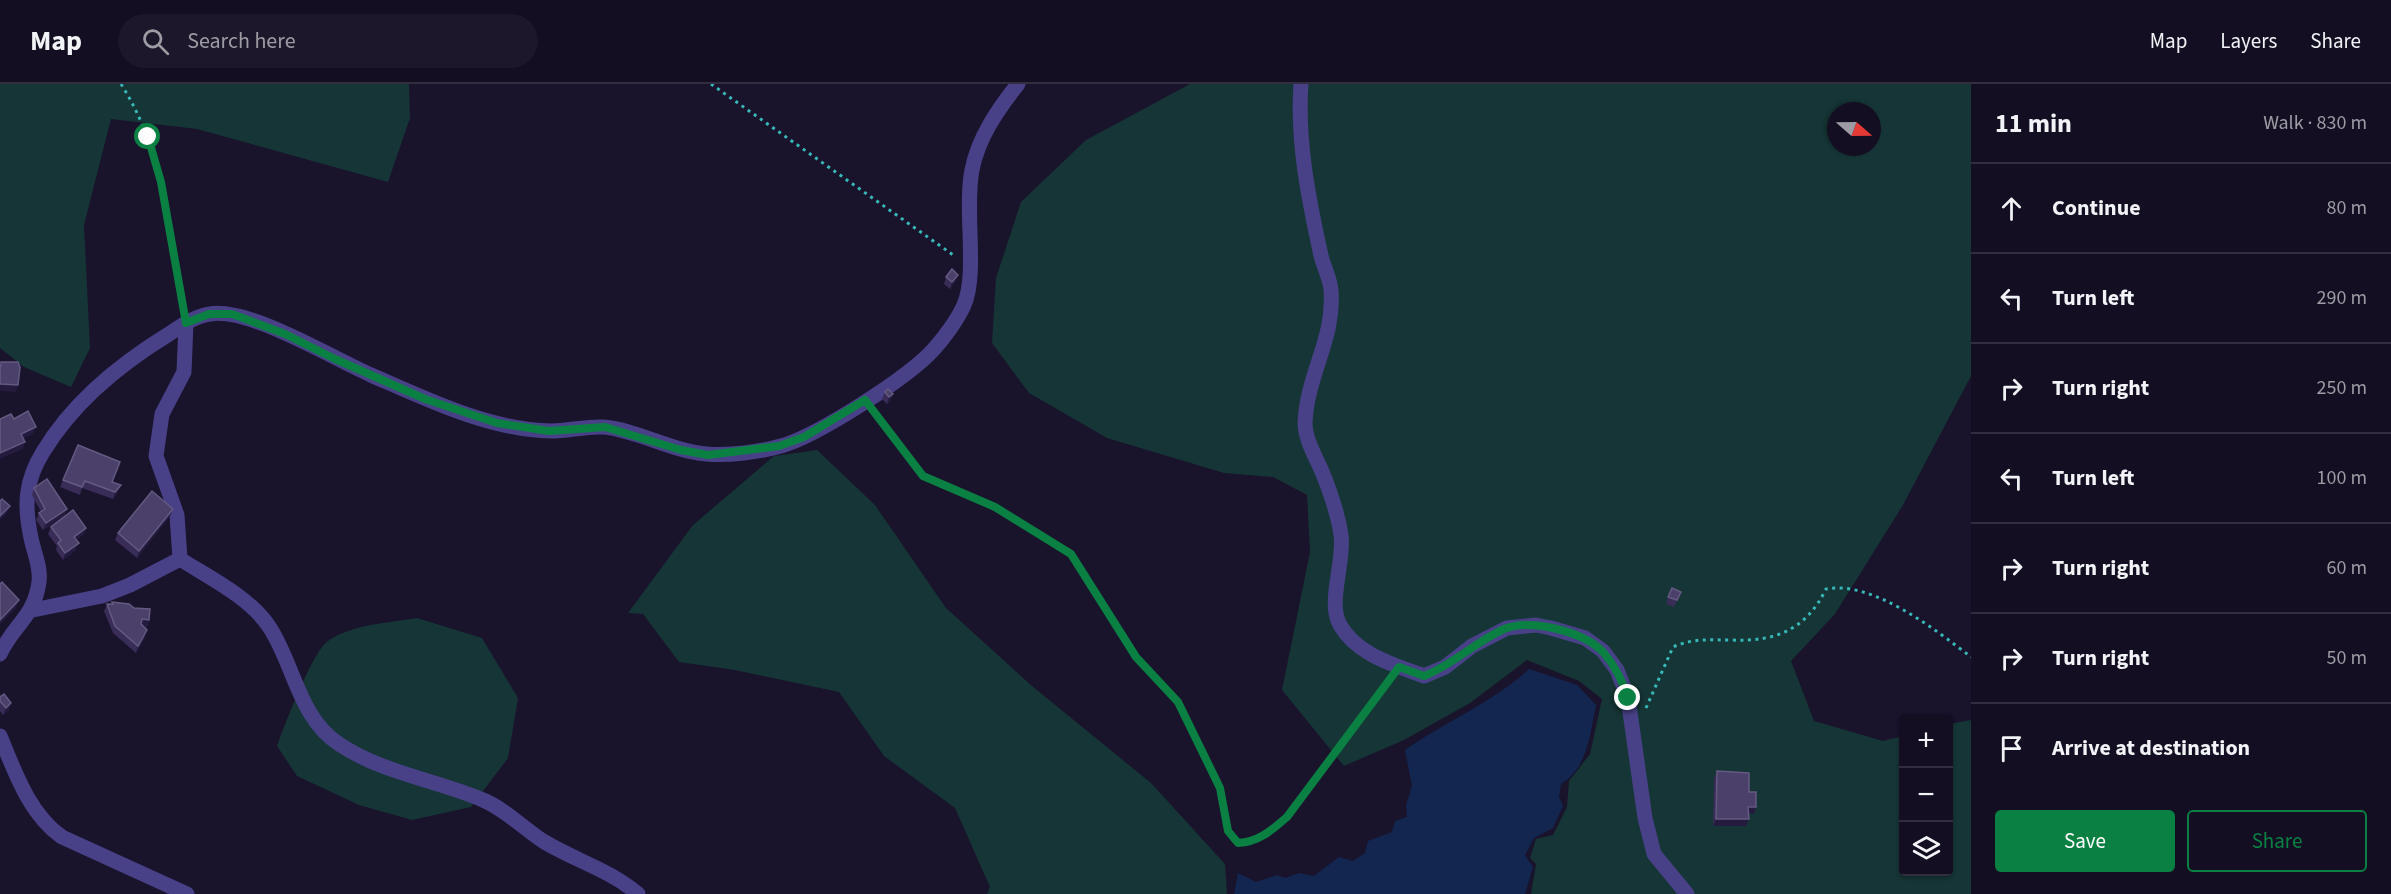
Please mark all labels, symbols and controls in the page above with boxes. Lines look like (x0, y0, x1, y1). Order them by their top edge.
search box (118, 14, 538, 68)
text: Map (30, 21, 82, 61)
icon: search (139, 25, 172, 58)
text: Search here (187, 25, 296, 57)
text: Map (2150, 26, 2187, 56)
text: Layers (2220, 26, 2277, 56)
text: Share (2310, 26, 2361, 56)
north arrow (1827, 102, 1881, 156)
text: 11 min (1995, 105, 2072, 142)
text: Walk · 830 m (2263, 109, 2367, 137)
route start (134, 123, 160, 149)
icon: ahead (1995, 192, 2028, 225)
text: Continue (2052, 192, 2141, 224)
text: 80 m (2327, 194, 2367, 222)
icon: left (1995, 282, 2028, 315)
text: Turn left (2052, 282, 2134, 314)
text: 290 m (2317, 284, 2367, 312)
icon: right (1995, 372, 2028, 405)
text: Turn right (2052, 372, 2149, 404)
text: 250 m (2317, 374, 2367, 402)
icon: left (1995, 462, 2028, 495)
text: Turn left (2052, 462, 2134, 494)
text: 100 m (2317, 464, 2367, 492)
icon: right (1995, 552, 2028, 585)
text: Turn right (2052, 552, 2149, 584)
text: 60 m (2327, 554, 2367, 582)
icon: right (1995, 642, 2028, 675)
text: Turn right (2052, 642, 2149, 674)
text: 50 m (2327, 644, 2367, 672)
route end (1614, 684, 1640, 710)
map controls (1899, 714, 1953, 876)
button: + (1899, 714, 1953, 768)
icon: arrive (1995, 732, 2028, 765)
text: Arrive at destination (2052, 732, 2250, 764)
button: − (1899, 768, 1953, 822)
button: Save (1995, 810, 2175, 872)
button: Share (2187, 810, 2367, 872)
button: layers (1899, 822, 1953, 876)

